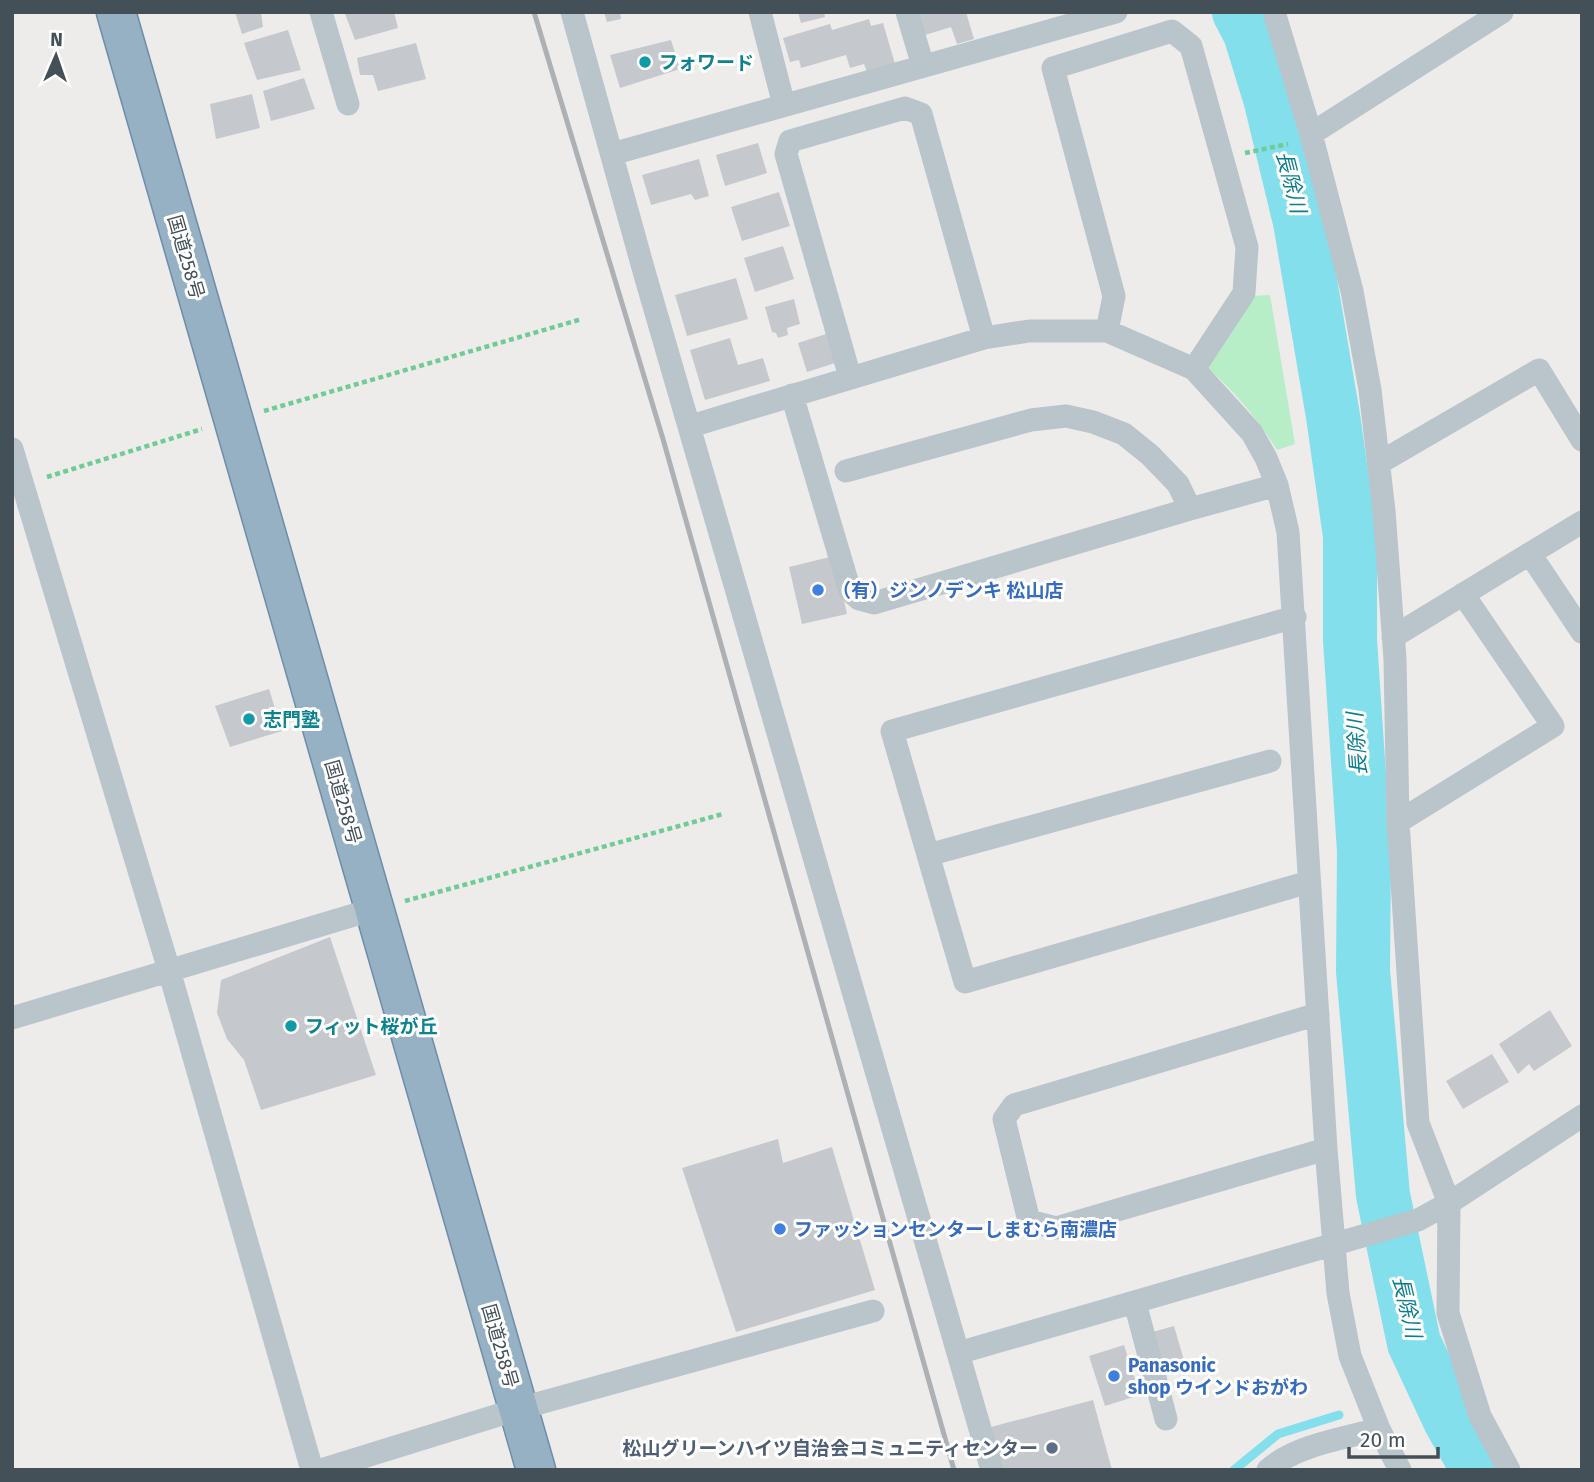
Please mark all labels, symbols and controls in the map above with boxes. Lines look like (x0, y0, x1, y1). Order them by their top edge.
north arrow (21, 21, 91, 91)
text: N (50, 28, 63, 51)
place label: フォワード (659, 51, 754, 74)
marker: フォワード (637, 54, 653, 70)
water label: 長除川 (1271, 148, 1312, 218)
street label: 国道258号 (163, 212, 209, 302)
place label: （有）ジンノデンキ 松山店 (832, 579, 1064, 602)
marker: （有）ジンノデンキ 松山店 (810, 582, 826, 598)
place label: 志門塾 (263, 708, 320, 731)
water label: 長除川 (1342, 710, 1372, 776)
marker: 志門塾 (241, 711, 257, 727)
street label: 国道258号 (320, 757, 366, 847)
place label: フィット桜が丘 (305, 1015, 438, 1038)
marker: フィット桜が丘 (283, 1018, 299, 1034)
place label: ファッションセンターしまむら南濃店 (794, 1218, 1117, 1241)
marker: ファッションセンターしまむら南濃店 (772, 1221, 788, 1237)
water label: 長除川 (1387, 1273, 1427, 1343)
street label: 国道258号 (477, 1301, 523, 1391)
place label: Panasonic shop ウインドおがわ (1128, 1354, 1308, 1399)
marker: Panasonic shop ウインドおがわ (1106, 1368, 1122, 1384)
scale bar (1349, 1416, 1438, 1460)
text: 20 m (1360, 1427, 1406, 1453)
place label: 松山グリーンハイツ自治会コミュニティセンター (622, 1437, 1038, 1460)
marker: 松山グリーンハイツ自治会コミュニティセンター (1044, 1440, 1060, 1456)

